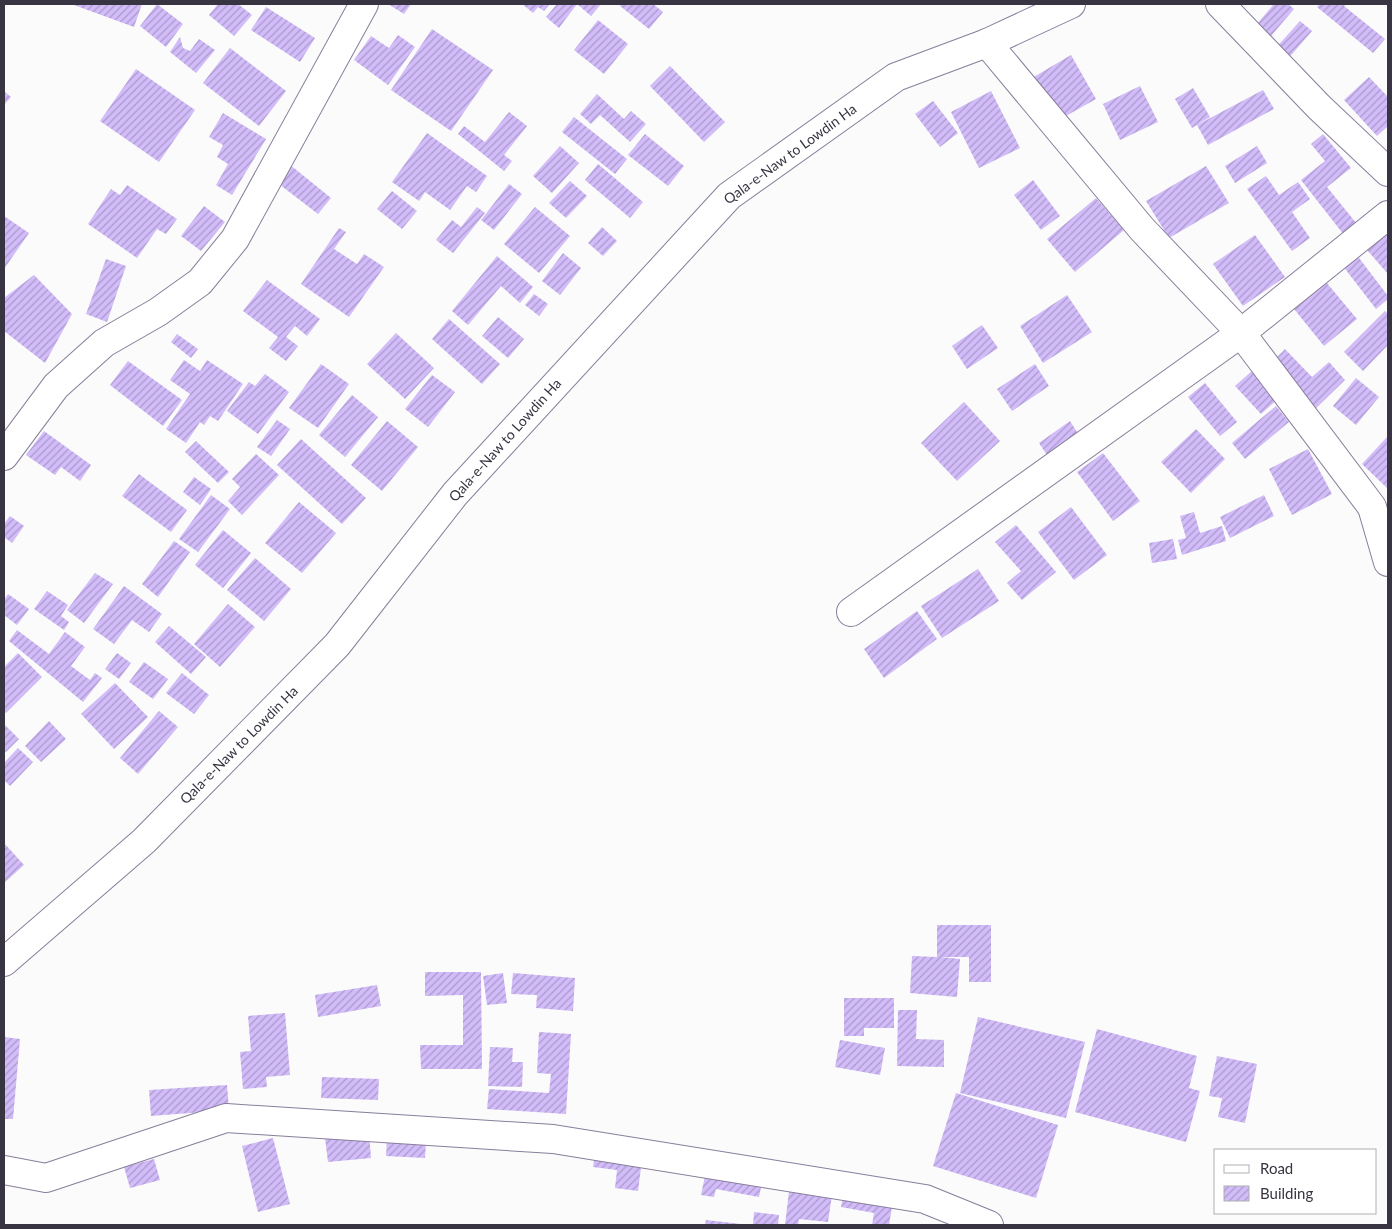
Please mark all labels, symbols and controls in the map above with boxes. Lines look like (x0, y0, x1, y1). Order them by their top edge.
street label: Qala-e-Naw to Lowdin Ha (720, 100, 859, 207)
street label: Qala-e-Naw to Lowdin Ha (445, 375, 564, 505)
street label: Qala-e-Naw to Lowdin Ha (176, 682, 301, 807)
legend (1214, 1149, 1377, 1214)
text: Road (1260, 1159, 1293, 1177)
text: Building (1260, 1184, 1313, 1202)

